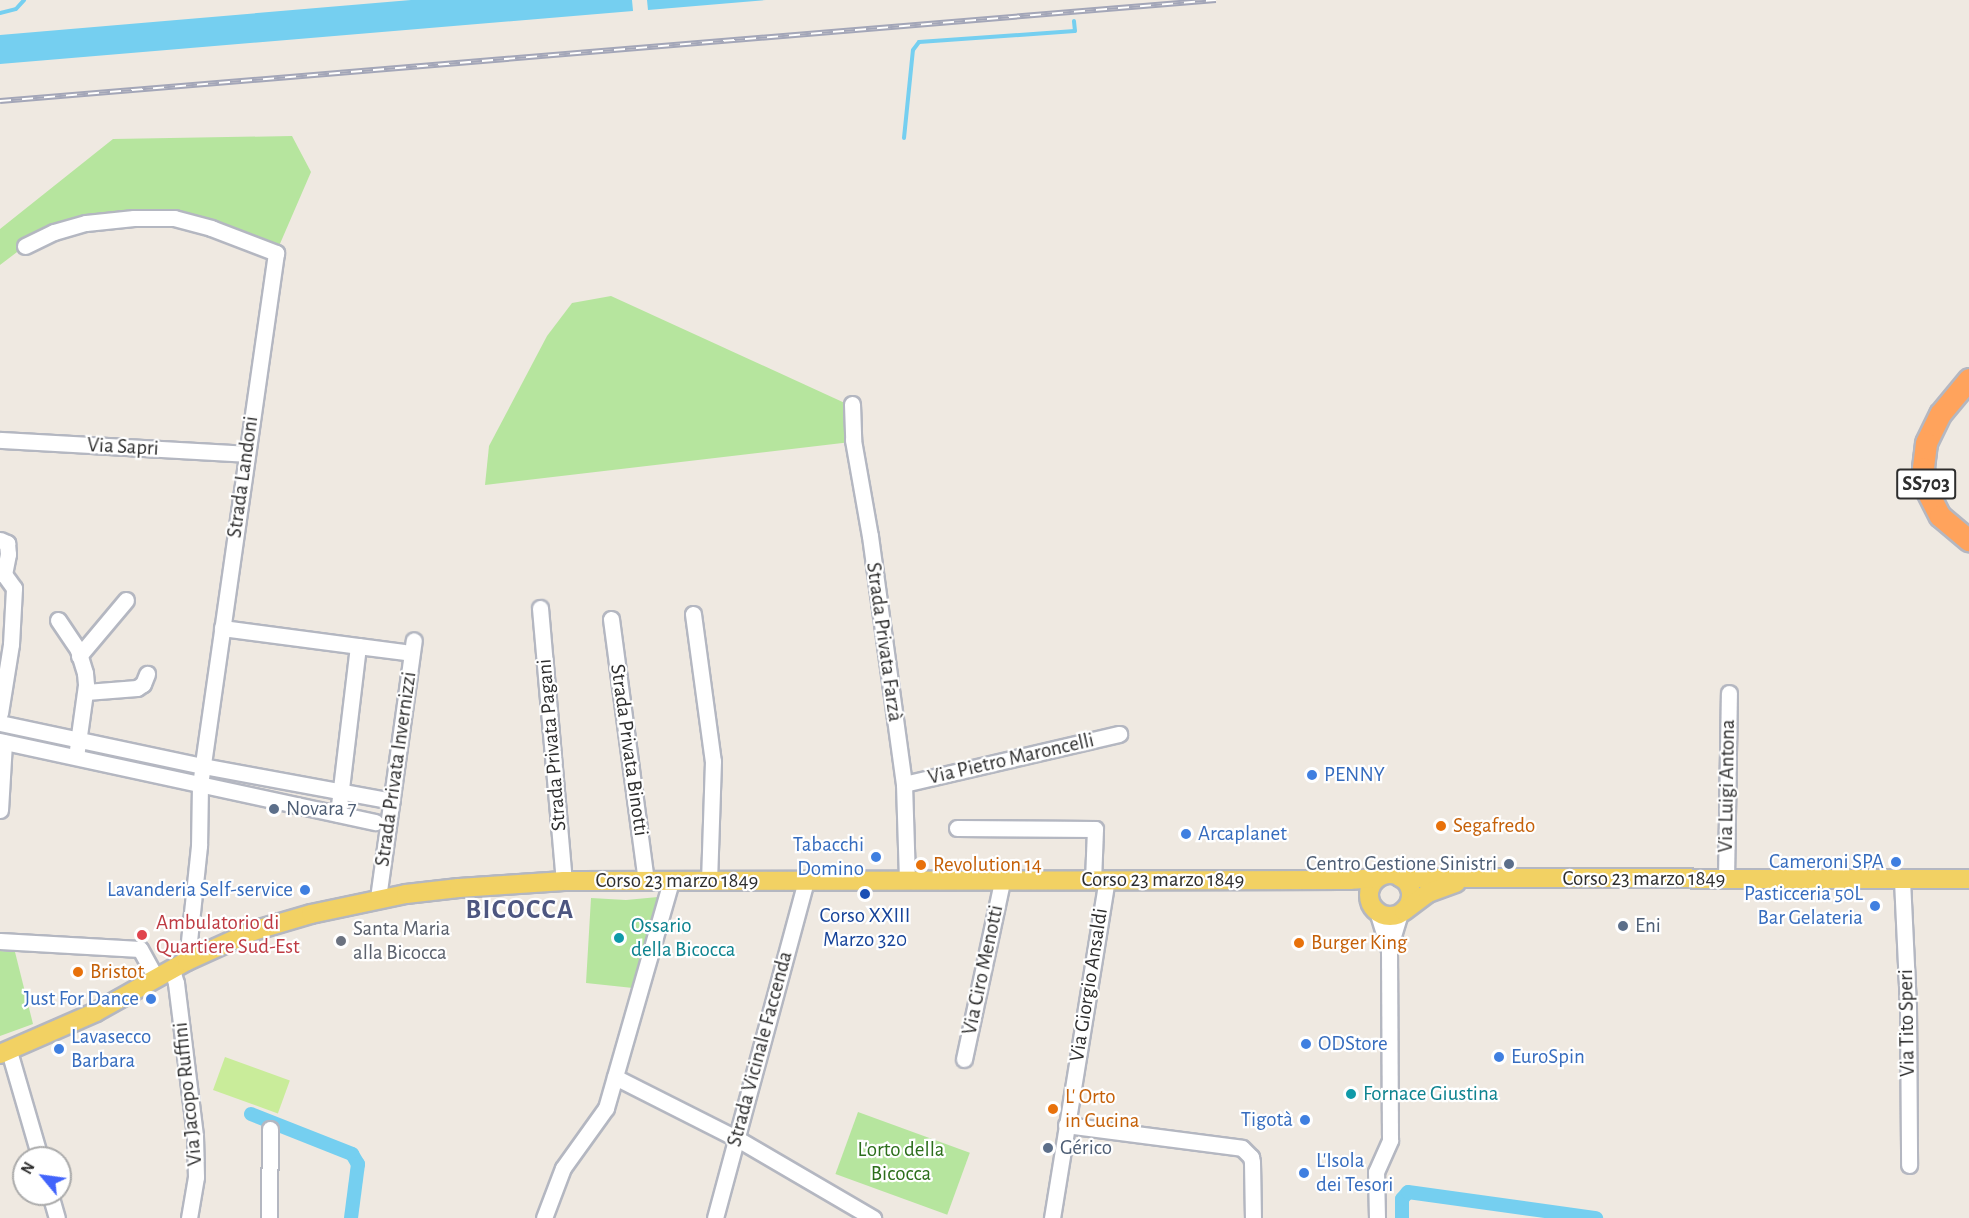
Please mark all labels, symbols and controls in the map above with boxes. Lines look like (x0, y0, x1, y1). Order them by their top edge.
street label: Strada Landoni (222, 414, 264, 540)
street label: Via Sapri (87, 433, 159, 461)
road number: SS703 (1896, 467, 1956, 501)
street label: Strada Privata Farzà (860, 561, 908, 723)
street label: Strada Privata Pagani (532, 658, 572, 832)
street label: Strada Privata Binotti (604, 662, 654, 838)
street label: Strada Privata Invernizzi (370, 670, 422, 868)
street label: Via Luigi Antona (1713, 719, 1741, 853)
street label: Via Pietro Maroncelli (925, 728, 1097, 790)
place label: PENNY (1324, 762, 1385, 788)
marker: PENNY (1305, 768, 1319, 782)
place label: Novara 7 (286, 796, 356, 822)
marker: Novara 7 (267, 802, 281, 816)
place label: Segafredo (1453, 813, 1535, 839)
marker: Segafredo (1434, 819, 1448, 833)
place label: Arcaplanet (1198, 821, 1287, 847)
marker: Arcaplanet (1179, 827, 1193, 841)
place label: Tabacchi Domino (793, 832, 864, 882)
place label: Cameroni SPA (1769, 849, 1884, 875)
marker: Tabacchi Domino (869, 850, 883, 864)
place label: Centro Gestione Sinistri (1306, 851, 1497, 877)
place label: Revolution 14 (933, 852, 1042, 878)
marker: Cameroni SPA (1889, 855, 1903, 869)
marker: Centro Gestione Sinistri (1502, 857, 1516, 871)
marker: Revolution 14 (914, 858, 928, 872)
street label: Corso 23 marzo 1849 (1563, 866, 1725, 892)
street label: Corso 23 marzo 1849 (1082, 867, 1244, 893)
street label: Corso 23 marzo 1849 (596, 868, 758, 894)
place label: Lavanderia Self-service (107, 877, 293, 903)
place label: Pasticceria 50L Bar Gelateria (1744, 881, 1863, 931)
marker: Lavanderia Self-service (298, 883, 312, 897)
marker: Corso XXIII Marzo 320 (858, 887, 872, 901)
district label: BICOCCA (465, 894, 575, 926)
marker: Pasticceria 50L Bar Gelateria (1868, 899, 1882, 913)
place label: Corso XXIII Marzo 320 (820, 903, 910, 953)
street label: Via Ciro Menotti (957, 903, 1009, 1037)
street label: Via Giorgio Ansaldi (1064, 906, 1114, 1064)
place label: Ambulatorio di Quartiere Sud-Est (156, 910, 300, 960)
place label: Ossario della Bicocca (631, 913, 736, 963)
place label: Eni (1635, 913, 1661, 939)
place label: Santa Maria alla Bicocca (353, 916, 450, 966)
marker: Eni (1616, 919, 1630, 933)
marker: Ambulatorio di Quartiere Sud-Est (133, 926, 151, 944)
place label: Burger King (1311, 930, 1407, 956)
marker: Ossario della Bicocca (612, 931, 626, 945)
marker: Santa Maria alla Bicocca (334, 934, 348, 948)
marker: Burger King (1292, 936, 1306, 950)
street label: Strada Vicinale Faccenda (722, 949, 798, 1149)
place label: Bristot (90, 959, 144, 985)
marker: Bristot (71, 965, 85, 979)
street label: Via Tito Speri (1893, 969, 1921, 1077)
place label: Just For Dance (24, 986, 139, 1012)
marker: Just For Dance (144, 992, 158, 1006)
street label: Via Jacopo Ruffini (168, 1021, 208, 1167)
place label: Lavasecco Barbara (71, 1024, 151, 1074)
place label: ODStore (1318, 1031, 1388, 1057)
marker: ODStore (1299, 1037, 1313, 1051)
marker: Lavasecco Barbara (52, 1042, 66, 1056)
place label: EuroSpin (1511, 1044, 1585, 1070)
marker: EuroSpin (1492, 1050, 1506, 1064)
place label: Fornace Giustina (1363, 1081, 1498, 1107)
place label: L' Orto in Cucina (1065, 1084, 1139, 1134)
marker: Fornace Giustina (1344, 1087, 1358, 1101)
marker: L' Orto in Cucina (1046, 1102, 1060, 1116)
place label: Tigotà (1241, 1107, 1293, 1133)
marker: Tigotà (1298, 1113, 1312, 1127)
place label: Gérico (1060, 1135, 1112, 1161)
park label: L'orto della Bicocca (857, 1137, 945, 1187)
marker: Gérico (1041, 1141, 1055, 1155)
north arrow (12, 1146, 72, 1206)
place label: L'Isola dei Tesori (1316, 1148, 1393, 1198)
text: N (18, 1159, 38, 1177)
marker: L'Isola dei Tesori (1297, 1166, 1311, 1180)

